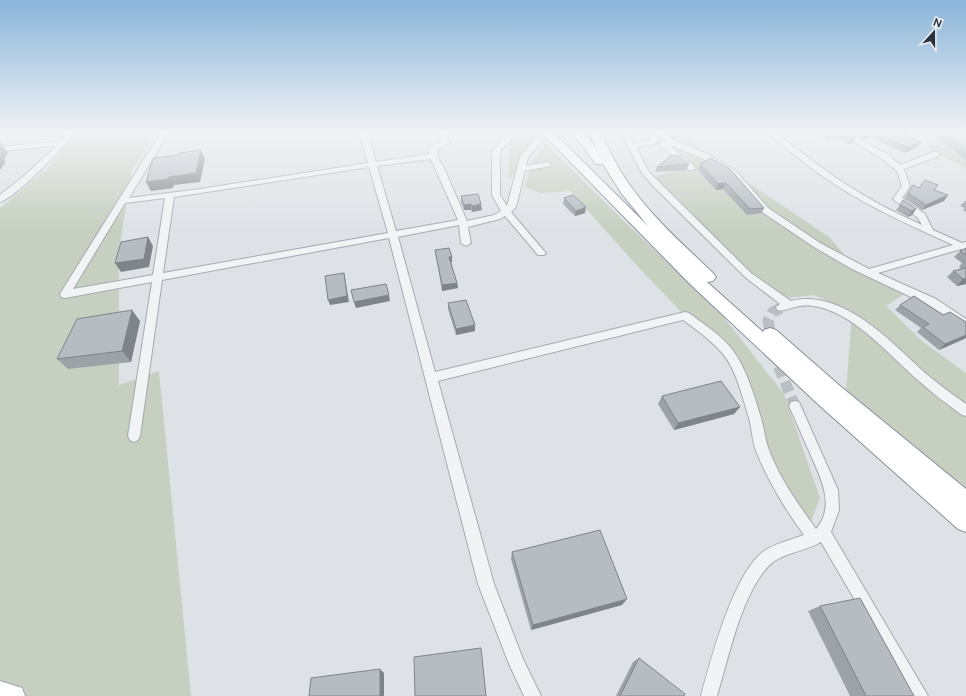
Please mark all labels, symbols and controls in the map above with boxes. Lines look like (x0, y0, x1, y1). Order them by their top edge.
north arrow (914, 12, 954, 52)
text: N (931, 15, 944, 31)

